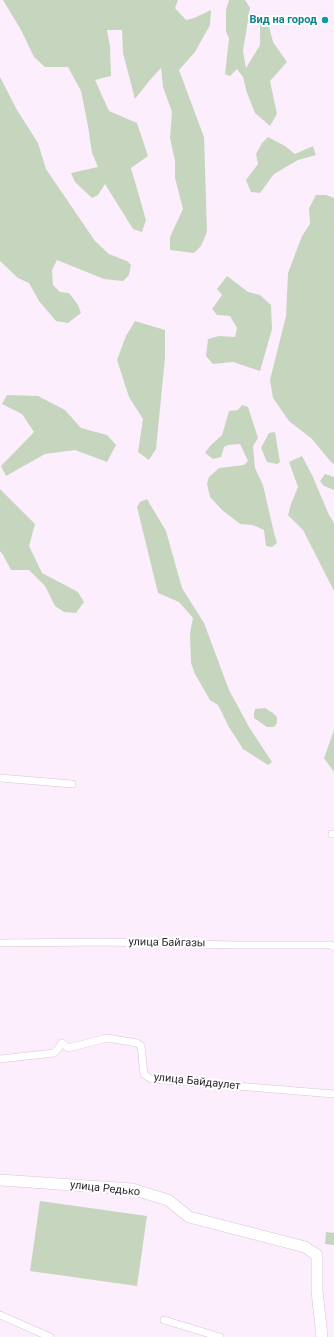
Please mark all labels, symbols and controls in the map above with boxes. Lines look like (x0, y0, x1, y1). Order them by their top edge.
place label: Вид на город (250, 13, 317, 27)
marker: Вид на город (320, 15, 330, 25)
street label: улица Байгазы (128, 936, 206, 950)
street label: улица Байдаулет (153, 1071, 241, 1093)
street label: улица Редько (69, 1179, 141, 1199)

